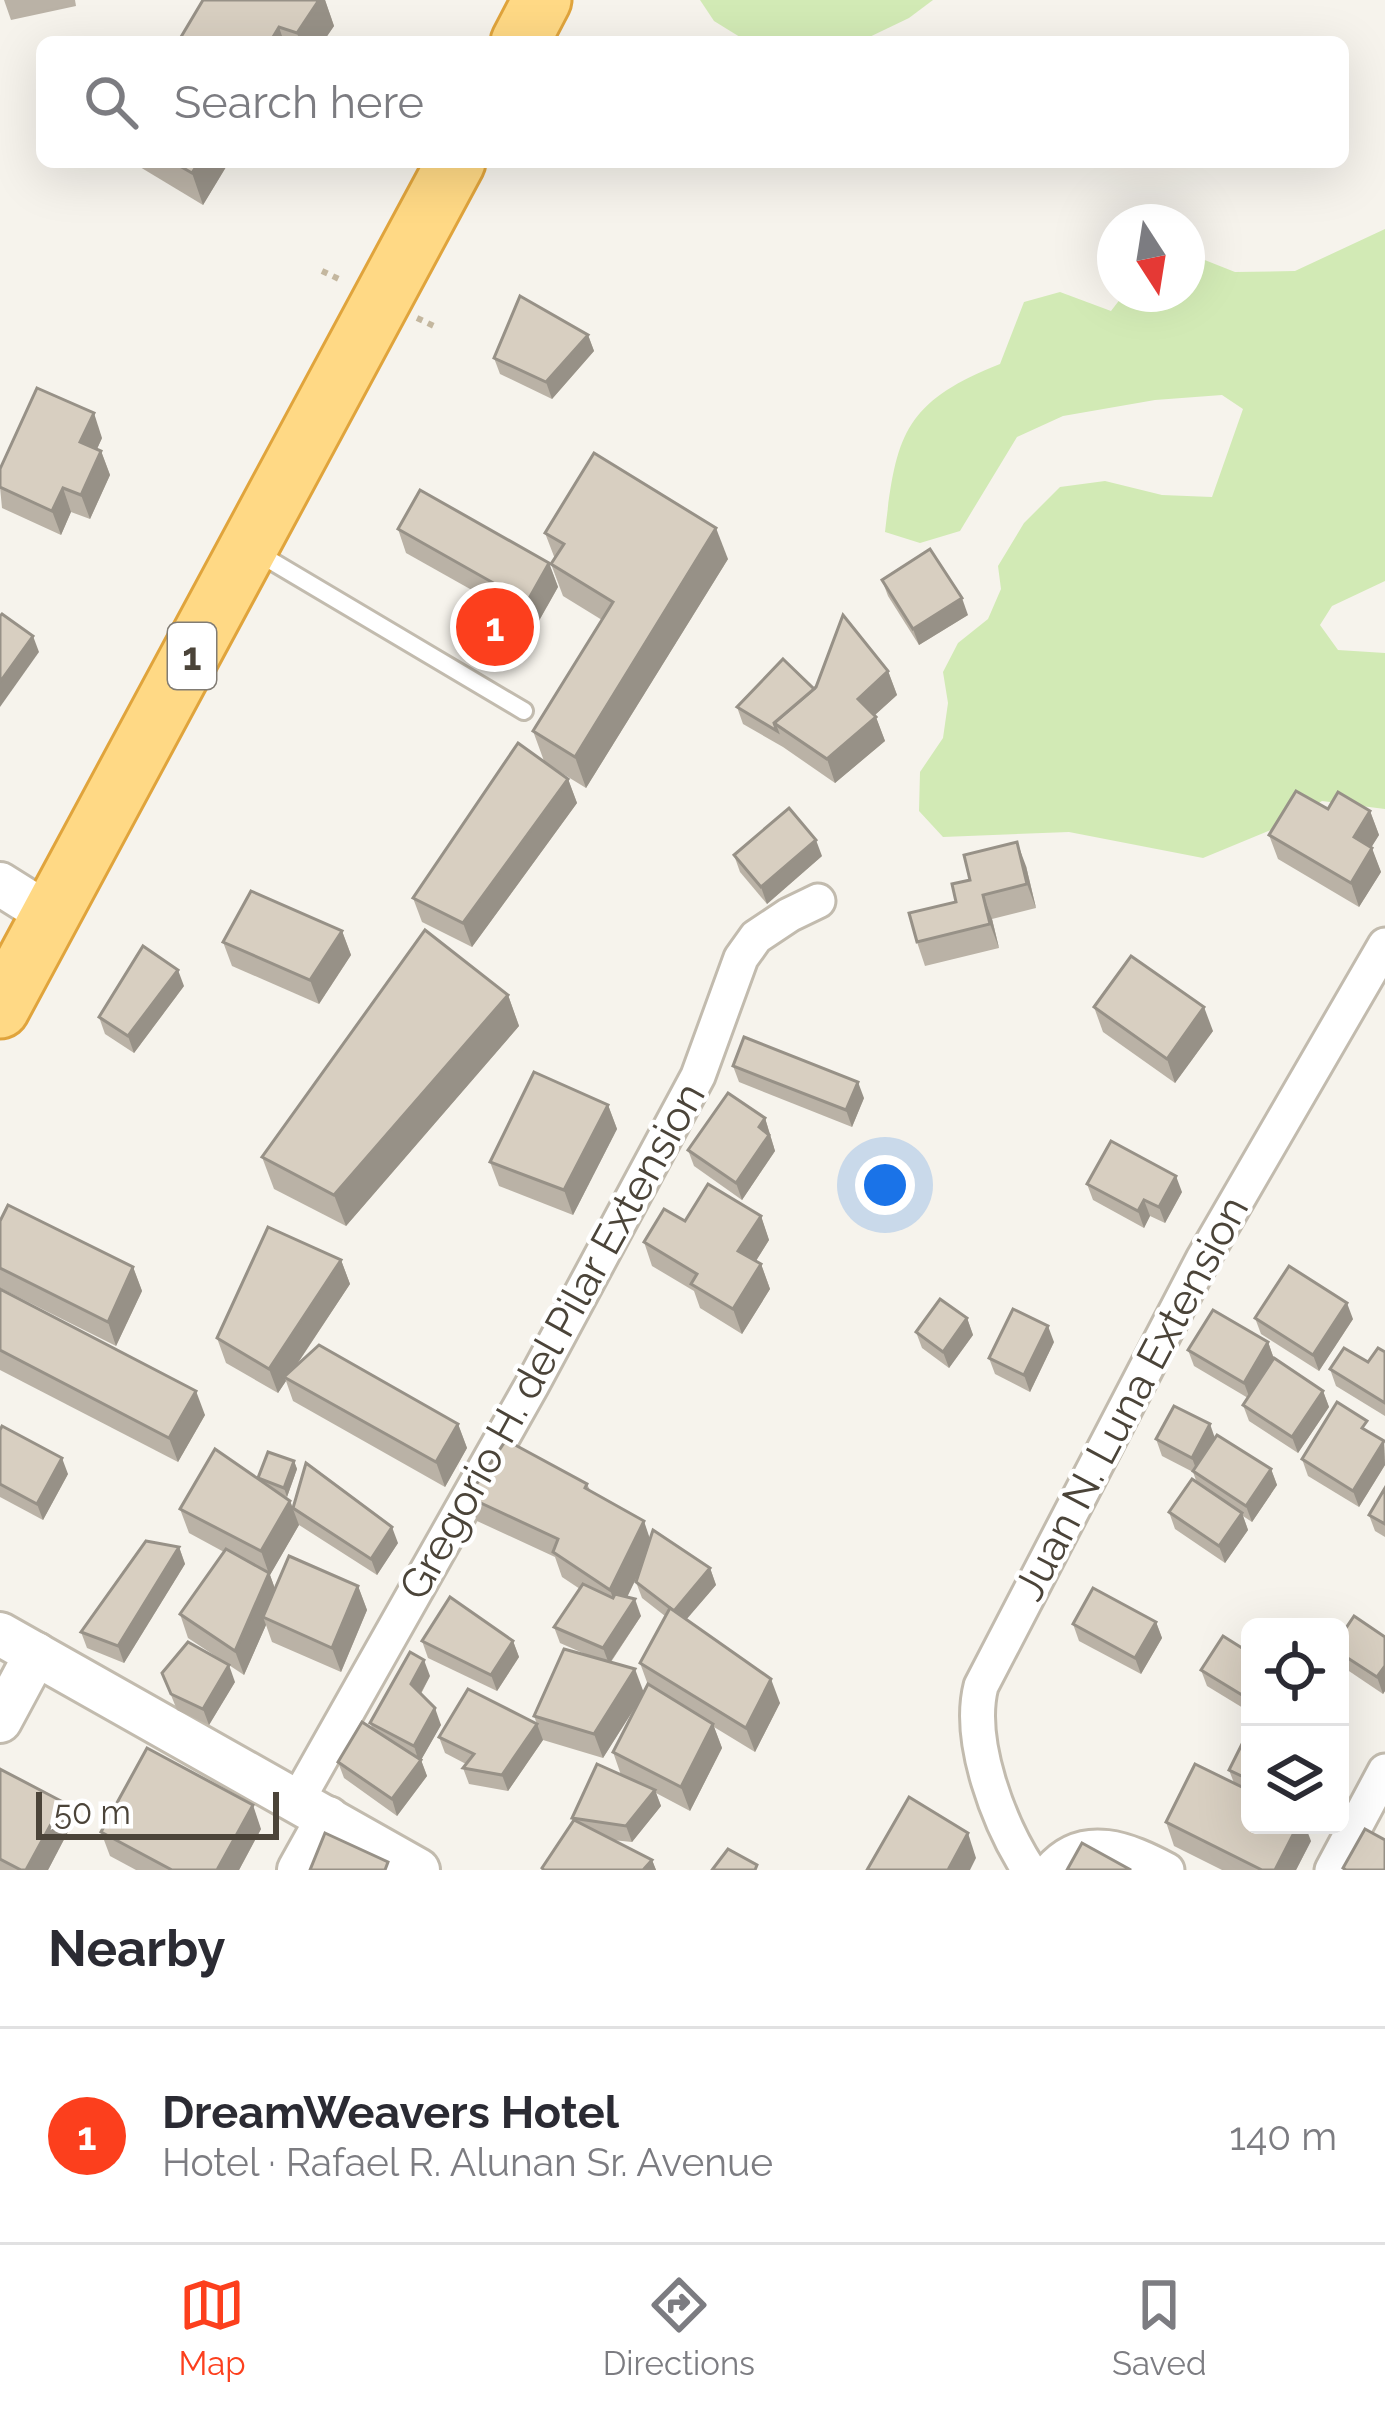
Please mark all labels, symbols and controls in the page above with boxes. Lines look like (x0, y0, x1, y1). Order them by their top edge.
search box (36, 36, 1349, 168)
icon: search (78, 69, 144, 135)
text: Search here (174, 76, 424, 129)
north arrow (1097, 204, 1205, 312)
pin: 1 (456, 582, 534, 672)
road number: 1 (168, 623, 216, 689)
street label: Gregorio H. del Pilar Extension (389, 1074, 715, 1608)
your location (855, 1155, 915, 1215)
street label: Juan N. Luna Extension (1004, 1188, 1258, 1608)
map controls (1241, 1618, 1349, 1834)
button: locate (1241, 1618, 1349, 1726)
button: layers (1241, 1726, 1349, 1834)
scale bar (36, 1786, 279, 1839)
text: 50 m (54, 1793, 131, 1832)
text: Nearby (48, 1918, 225, 1978)
text: DreamWeavers Hotel (162, 2086, 619, 2139)
text: 1 (77, 2113, 97, 2159)
text: 140 m (1229, 2113, 1337, 2159)
text: Hotel · Rafael R. Alunan Sr. Avenue (162, 2139, 773, 2185)
tab: Map (179, 2272, 246, 2383)
tab: Directions (603, 2272, 755, 2383)
tab: Saved (1112, 2272, 1206, 2383)

